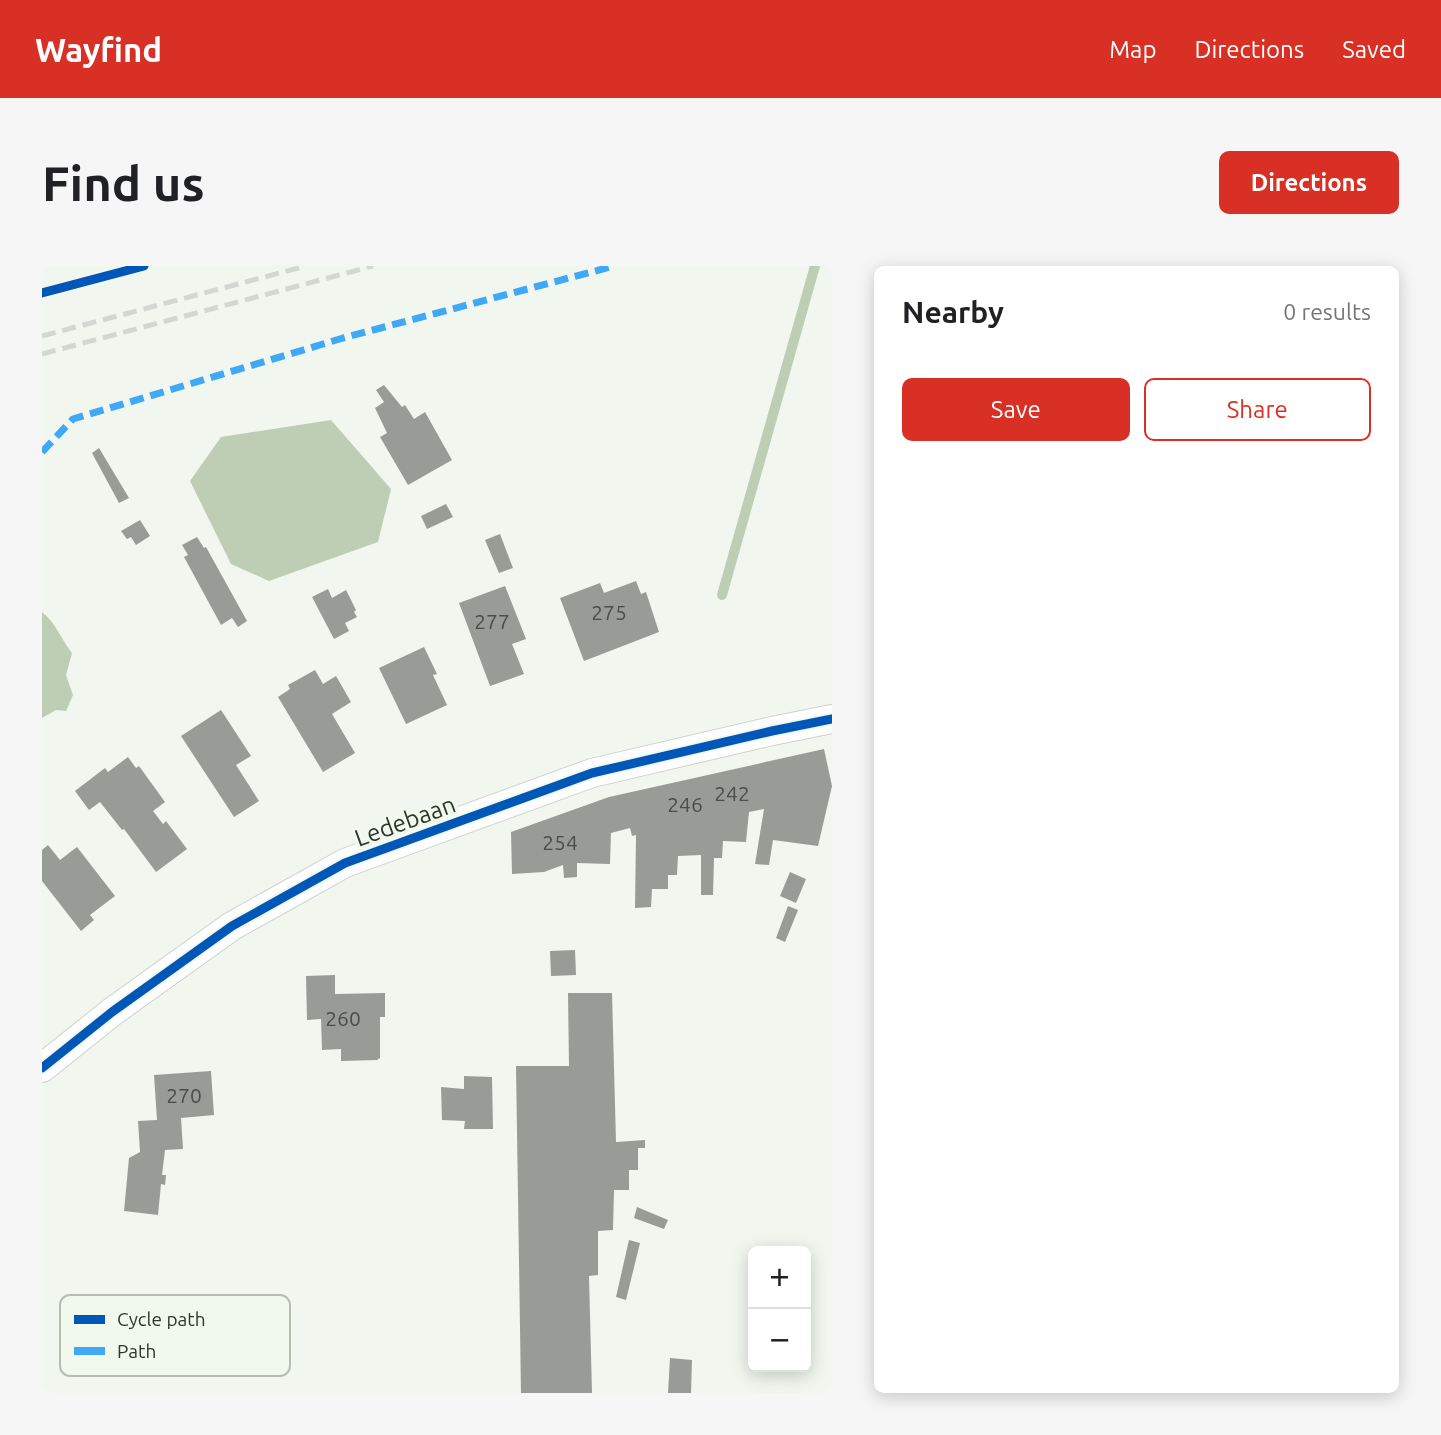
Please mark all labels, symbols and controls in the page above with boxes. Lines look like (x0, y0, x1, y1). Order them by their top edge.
text: Wayfind (35, 31, 162, 68)
text: Map (1109, 36, 1156, 63)
text: Directions (1194, 36, 1304, 63)
text: Saved (1342, 36, 1406, 63)
button: Directions (1219, 151, 1399, 214)
text: Find us (42, 155, 205, 210)
text: Nearby (902, 295, 1004, 329)
text: 0 results (1283, 299, 1371, 324)
button: Save (902, 378, 1130, 441)
button: Share (1144, 378, 1371, 441)
house number: 275 (591, 600, 627, 624)
house number: 277 (474, 609, 510, 633)
house number: 242 (714, 781, 750, 805)
street label: Ledebaan (351, 790, 459, 852)
house number: 246 (667, 792, 703, 816)
house number: 254 (542, 830, 578, 854)
house number: 260 (325, 1006, 361, 1030)
house number: 270 (166, 1083, 202, 1107)
map controls (748, 1246, 811, 1372)
button: + (748, 1246, 811, 1309)
legend (60, 1295, 290, 1376)
text: Cycle path (117, 1308, 206, 1330)
button: − (748, 1309, 811, 1372)
text: Path (117, 1340, 156, 1362)

